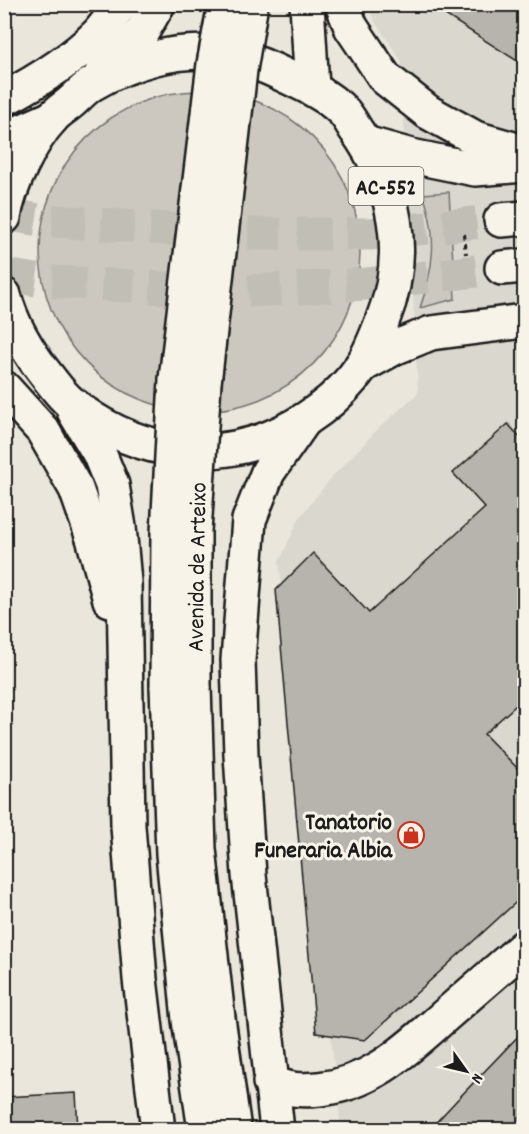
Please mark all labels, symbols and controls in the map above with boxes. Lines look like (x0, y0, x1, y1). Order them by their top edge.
road number: AC-552 (348, 167, 424, 205)
street label: Avenida de Arteixo (181, 482, 217, 652)
place label: Tanatorio Funeraria Albia (254, 807, 393, 869)
shop icon: Tanatorio Funeraria Albia (396, 820, 426, 850)
north arrow (436, 1041, 496, 1101)
text: N (465, 1068, 488, 1088)

